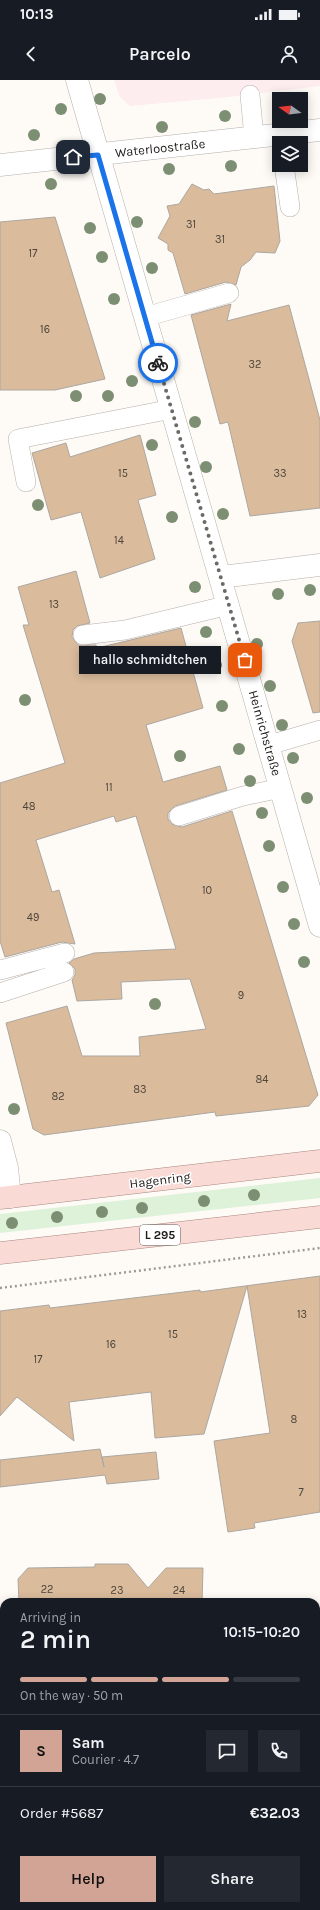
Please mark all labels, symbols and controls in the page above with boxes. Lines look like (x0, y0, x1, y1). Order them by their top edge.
text: 10:13 (20, 5, 54, 23)
icon: back (20, 43, 42, 65)
text: Parcelo (129, 43, 191, 65)
icon: person (278, 43, 300, 65)
north arrow (272, 92, 308, 128)
map controls (272, 92, 308, 172)
street label: Waterloostraße (114, 136, 206, 160)
button: layers (272, 136, 308, 172)
pin (56, 140, 90, 174)
icon: home (62, 146, 84, 168)
house number: 31 (186, 218, 196, 231)
house number: 31 (215, 233, 225, 246)
house number: 17 (29, 247, 37, 260)
house number: 16 (40, 323, 50, 336)
courier (138, 343, 178, 383)
icon: bike (147, 352, 169, 374)
house number: 32 (249, 358, 261, 371)
house number: 15 (118, 467, 128, 480)
house number: 33 (274, 467, 287, 480)
house number: 14 (114, 534, 124, 547)
house number: 13 (49, 598, 59, 611)
pin (228, 643, 262, 677)
callout: hallo schmidtchen (79, 646, 221, 674)
icon: bag (234, 649, 256, 671)
text: hallo schmidtchen (93, 652, 207, 667)
street label: Heinrichstraße (246, 688, 284, 778)
house number: 11 (105, 781, 113, 794)
house number: 48 (23, 800, 36, 813)
house number: 10 (202, 884, 212, 897)
house number: 49 (27, 911, 39, 924)
house number: 9 (238, 989, 244, 1002)
house number: 84 (256, 1073, 268, 1086)
house number: 83 (133, 1083, 147, 1096)
house number: 82 (51, 1090, 65, 1103)
street label: Hagenring (129, 1169, 192, 1191)
road number: L 295 (140, 1225, 180, 1245)
house number: 13 (297, 1308, 307, 1321)
house number: 15 (168, 1328, 178, 1341)
house number: 16 (106, 1338, 116, 1351)
house number: 17 (34, 1353, 42, 1366)
house number: 8 (291, 1413, 298, 1426)
house number: 7 (298, 1486, 304, 1499)
house number: 22 (41, 1583, 53, 1596)
house number: 23 (111, 1584, 123, 1597)
house number: 24 (173, 1584, 185, 1597)
text: Arriving in (20, 1610, 81, 1625)
text: 10:15–10:20 (223, 1623, 300, 1641)
text: 2 min (20, 1624, 91, 1655)
text: On the way · 50 m (20, 1688, 123, 1703)
button: chat (206, 1730, 248, 1772)
button: phone (258, 1730, 300, 1772)
text: Sam (72, 1734, 105, 1752)
text: S (36, 1742, 46, 1760)
text: Courier · 4.7 (72, 1752, 139, 1767)
text: Order #5687 (20, 1804, 103, 1822)
text: €32.03 (250, 1804, 300, 1822)
button: Help (20, 1856, 156, 1902)
button: Share (164, 1856, 300, 1902)

